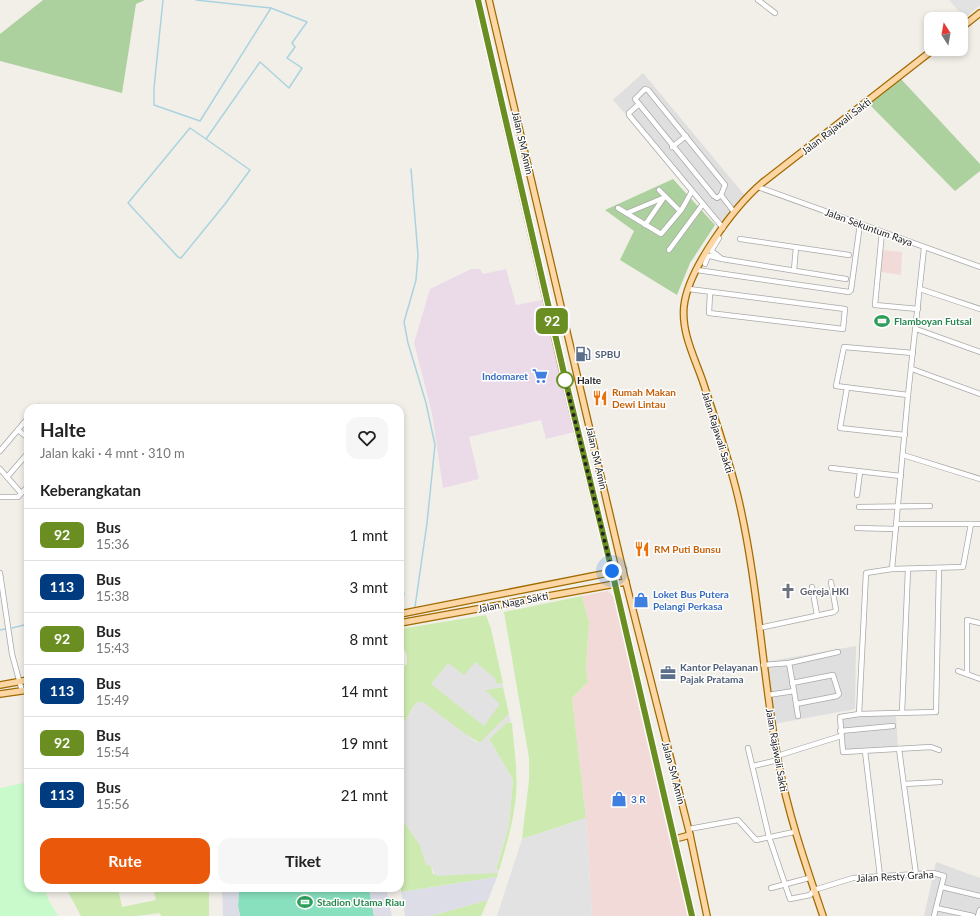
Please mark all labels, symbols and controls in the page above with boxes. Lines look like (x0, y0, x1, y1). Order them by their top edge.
north arrow (924, 12, 968, 56)
map controls (924, 12, 968, 56)
street label: Jalan Rajawali Sakti (799, 95, 873, 157)
street label: Jalan SM Amin (510, 110, 536, 176)
street label: Jalan Sekuntum Raya (824, 206, 914, 248)
line badge: 92 (534, 308, 570, 334)
text: 92 (544, 312, 560, 329)
sports icon: Flamboyan Futsal (873, 312, 891, 330)
place label: Flamboyan Futsal (894, 315, 972, 327)
fuel station icon: SPBU (574, 345, 592, 363)
place label: SPBU (595, 348, 621, 360)
supermarket icon: Indomaret (531, 367, 549, 385)
place label: Indomaret (482, 370, 528, 382)
marker: Halte (556, 371, 574, 389)
place label: Halte (577, 374, 602, 386)
place label: Rumah Makan Dewi Lintau (612, 386, 676, 410)
restaurant icon: Rumah Makan Dewi Lintau (591, 389, 609, 407)
street label: Jalan Rajawali Sakti (700, 390, 736, 474)
button: heart (346, 417, 388, 459)
text: Halte (40, 418, 86, 441)
street label: Jalan SM Amin (584, 425, 610, 491)
text: Jalan kaki · 4 mnt · 310 m (40, 445, 185, 461)
text: Keberangkatan (40, 481, 141, 499)
text: Bus (96, 518, 121, 536)
text: 92 (54, 526, 70, 543)
text: 1 mnt (349, 526, 388, 544)
text: 15:36 (96, 536, 129, 552)
restaurant icon: RM Puti Bunsu (633, 540, 651, 558)
place label: RM Puti Bunsu (654, 543, 721, 555)
your location (602, 561, 622, 581)
text: Bus (96, 570, 121, 588)
text: 113 (50, 578, 74, 595)
text: 3 mnt (349, 578, 388, 596)
church icon: Gereja HKI (779, 582, 797, 600)
place label: Gereja HKI (800, 585, 849, 597)
text: 15:38 (96, 588, 129, 604)
place label: Loket Bus Putera Pelangi Perkasa (653, 588, 729, 612)
street label: Jalan Naga Sakti (477, 589, 549, 615)
shop icon: Loket Bus Putera Pelangi Perkasa (632, 591, 650, 609)
text: Bus (96, 622, 121, 640)
text: 92 (54, 630, 70, 647)
text: 8 mnt (349, 630, 388, 648)
text: 15:43 (96, 640, 129, 656)
place label: Kantor Pelayanan Pajak Pratama (680, 661, 759, 685)
office icon: Kantor Pelayanan Pajak Pratama (659, 664, 677, 682)
text: Bus (96, 674, 121, 692)
text: 113 (50, 682, 74, 699)
text: 14 mnt (341, 682, 388, 700)
text: 15:49 (96, 692, 129, 708)
street label: Jalan Rajawali Sakti (764, 707, 790, 793)
text: Bus (96, 726, 121, 744)
text: 92 (54, 734, 70, 751)
text: 19 mnt (341, 734, 388, 752)
street label: Jalan SM Amin (660, 740, 688, 806)
text: 15:54 (96, 744, 129, 760)
text: Bus (96, 778, 121, 796)
text: 113 (50, 786, 74, 803)
text: 21 mnt (341, 786, 388, 804)
shop icon: 3 R (610, 790, 628, 808)
place label: 3 R (631, 793, 646, 805)
text: 15:56 (96, 796, 129, 812)
button: Rute (40, 838, 210, 884)
button: Tiket (218, 838, 388, 884)
street label: Jalan Resty Graha (856, 868, 934, 884)
sports icon: Stadion Utama Riau (296, 893, 314, 911)
place label: Stadion Utama Riau (317, 896, 405, 908)

